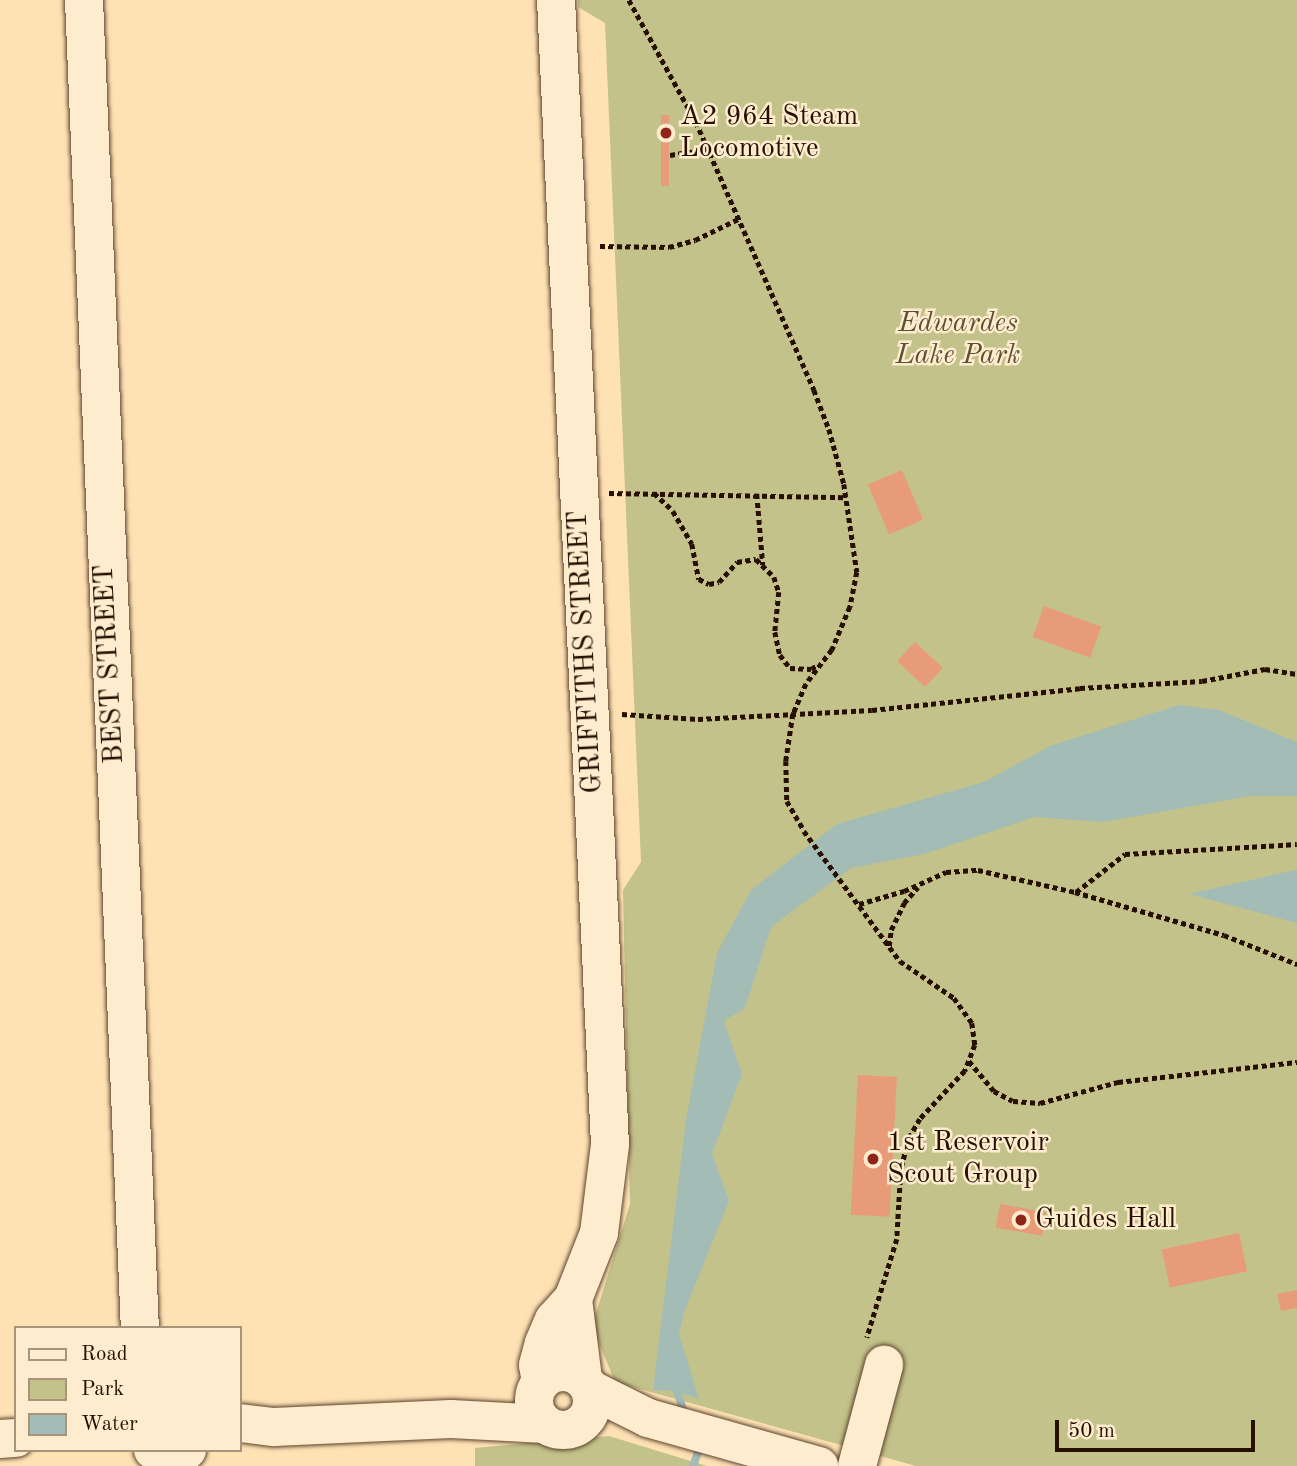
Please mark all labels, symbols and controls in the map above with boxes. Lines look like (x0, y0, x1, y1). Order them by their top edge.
place label: A2 964 Steam Locomotive (680, 100, 858, 166)
marker: A2 964 Steam Locomotive (658, 125, 674, 141)
park label: Edwardes Lake Park (896, 307, 1020, 373)
street label: GRIFFITHS STREET (562, 510, 610, 794)
street label: BEST STREET (88, 563, 132, 765)
place label: 1st Reservoir Scout Group (887, 1126, 1049, 1192)
marker: 1st Reservoir Scout Group (865, 1151, 881, 1167)
place label: Guides Hall (1035, 1203, 1176, 1237)
marker: Guides Hall (1013, 1212, 1029, 1228)
legend (14, 1326, 242, 1452)
text: Road (81, 1344, 128, 1365)
text: Park (81, 1379, 124, 1400)
scale bar (1059, 1406, 1258, 1450)
text: Water (81, 1414, 138, 1435)
text: 50 m (1068, 1421, 1115, 1442)

